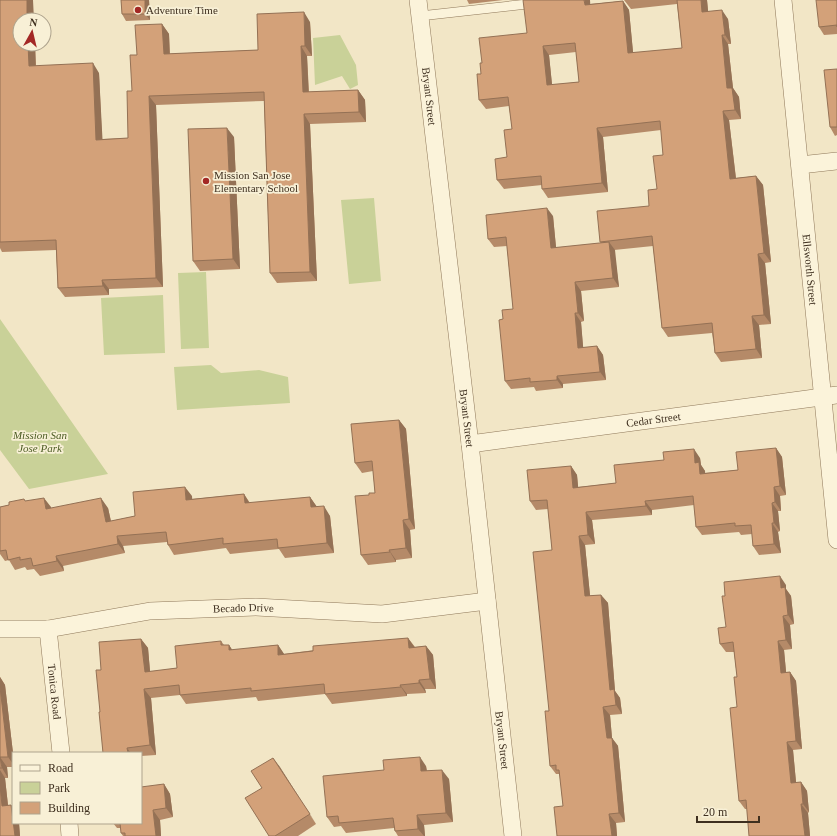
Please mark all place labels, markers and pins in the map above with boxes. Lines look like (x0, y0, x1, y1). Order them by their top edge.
place label: Adventure Time (146, 4, 218, 16)
marker: Adventure Time (133, 5, 143, 15)
place label: Mission San Jose Elementary School (214, 169, 298, 194)
marker: Mission San Jose Elementary School (201, 176, 211, 186)

